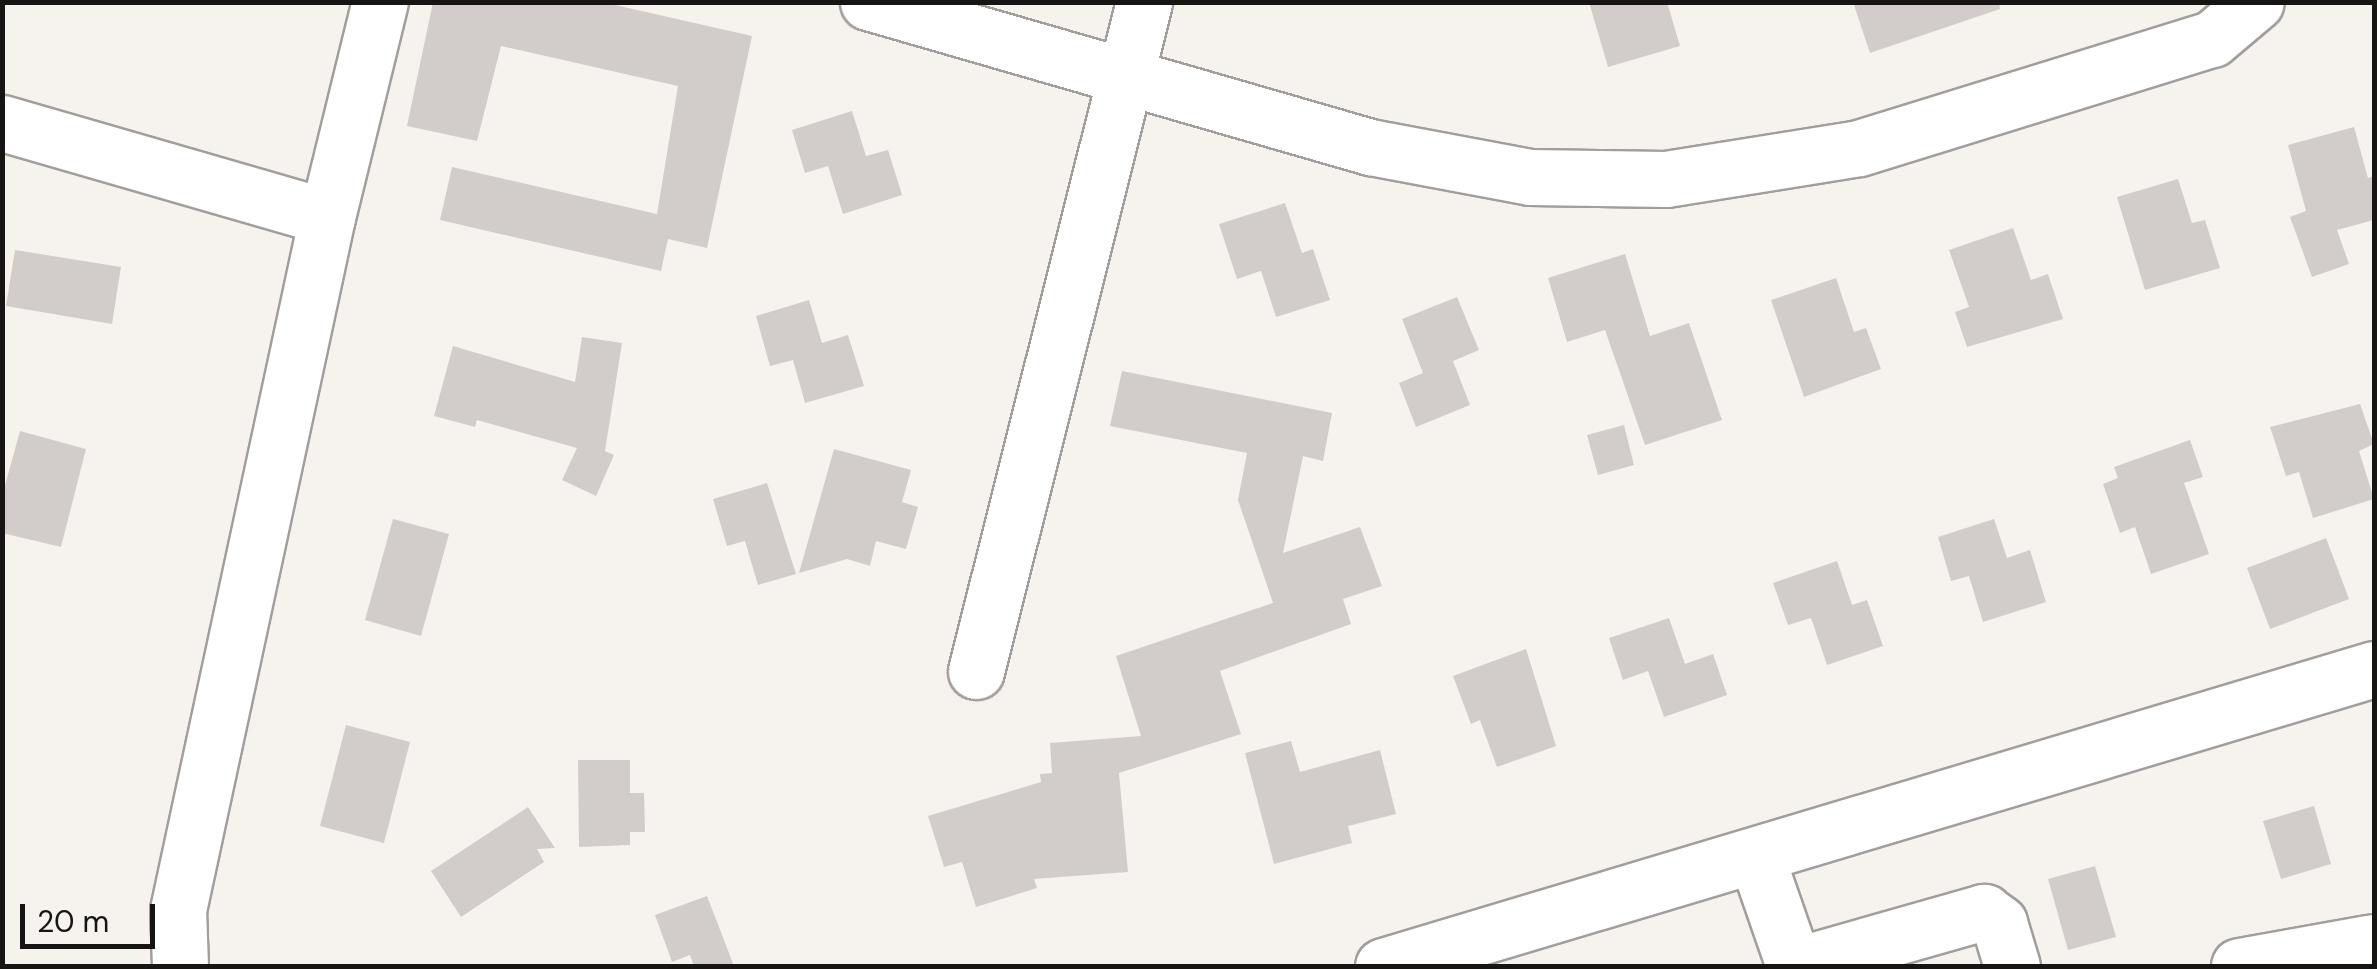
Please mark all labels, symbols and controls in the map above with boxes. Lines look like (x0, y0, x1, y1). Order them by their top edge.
scale bar (25, 884, 160, 946)
text: 20 m (37, 902, 109, 941)

